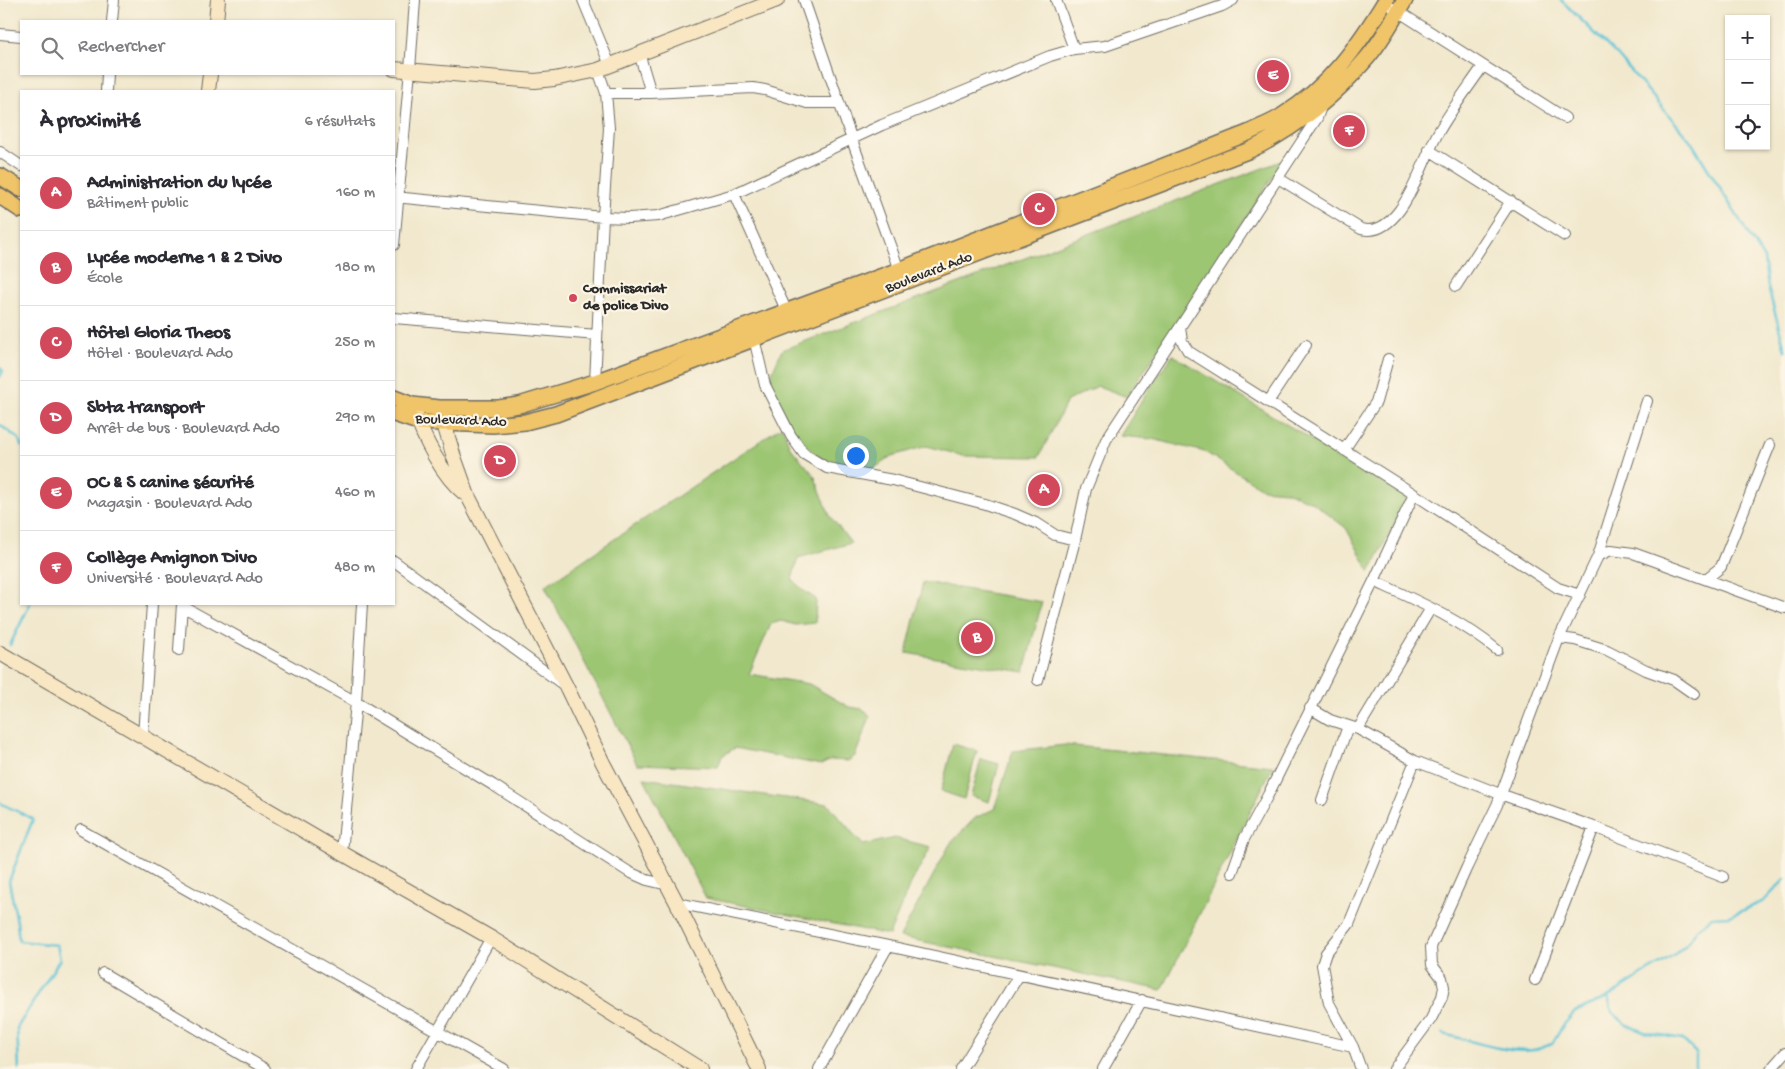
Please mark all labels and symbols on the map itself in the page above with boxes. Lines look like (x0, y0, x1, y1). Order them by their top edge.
pin: E (1257, 57, 1289, 95)
pin: F (1333, 112, 1365, 150)
pin: C (1023, 190, 1055, 228)
street label: Boulevard Ado (882, 248, 975, 298)
place label: Commissariat de police Divo (582, 280, 669, 315)
marker: Commissariat de police Divo (567, 292, 579, 304)
street label: Boulevard Ado (414, 410, 507, 432)
pin: D (484, 442, 516, 480)
your location (843, 443, 869, 469)
pin: A (1028, 471, 1060, 509)
pin: B (961, 619, 993, 657)

